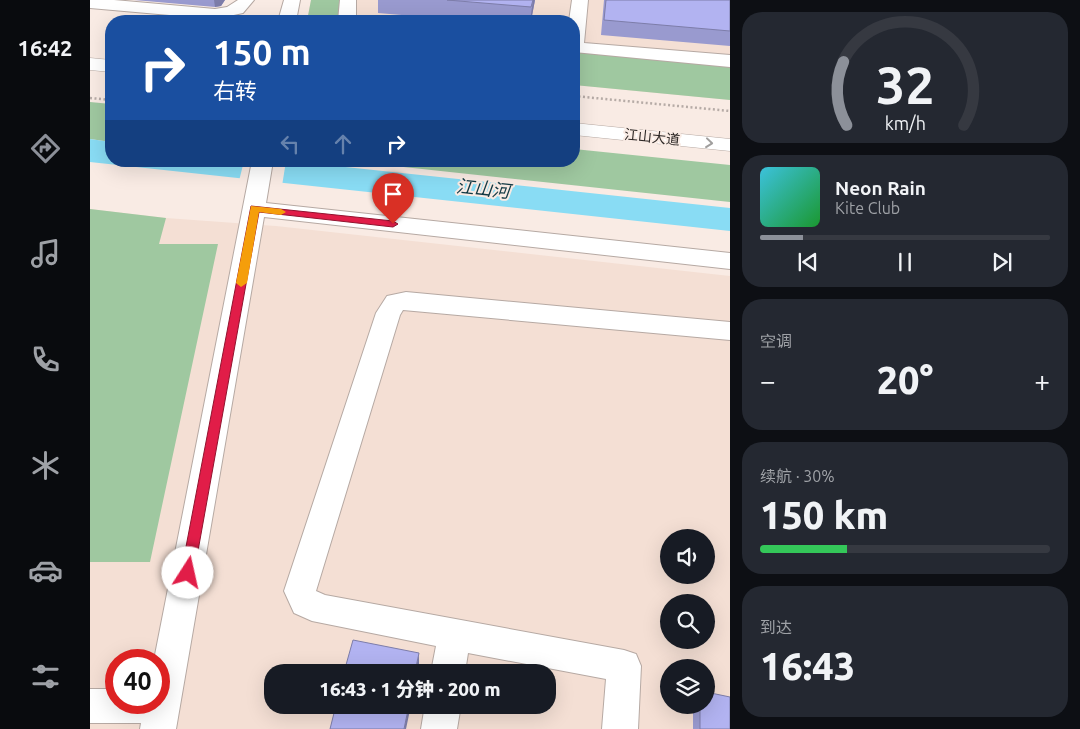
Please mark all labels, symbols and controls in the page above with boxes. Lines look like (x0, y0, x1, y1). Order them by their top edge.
text: 150 m (213, 32, 311, 72)
text: 16:42 (17, 35, 73, 60)
icon: right (130, 35, 195, 100)
text: 32 (876, 56, 934, 114)
text: 右转 (213, 78, 257, 103)
text: km/h (884, 113, 926, 133)
street label: 江山大道 (623, 126, 681, 148)
icon: left (276, 130, 304, 158)
icon: ahead (329, 130, 357, 158)
icon: right (382, 130, 410, 158)
icon: directions (28, 131, 63, 166)
one-way arrow (706, 137, 714, 148)
pin (372, 173, 414, 224)
water label: 江山河 (455, 175, 514, 201)
text: Neon Rain (835, 177, 926, 199)
icon: arrive (379, 180, 407, 208)
text: Kite Club (835, 199, 900, 217)
icon: music (28, 236, 63, 271)
icon: previous (794, 248, 822, 276)
icon: pause (891, 248, 919, 276)
icon: next (988, 248, 1016, 276)
text: 空调 (760, 332, 792, 350)
icon: phone (28, 342, 63, 377)
text: 20° (877, 359, 933, 401)
text: − (760, 365, 776, 396)
text: + (1034, 365, 1050, 396)
icon: climate (28, 448, 63, 483)
text: 续航 · 30% (760, 467, 835, 485)
text: 150 km (760, 494, 888, 536)
map controls (660, 529, 715, 714)
button: sound (660, 529, 715, 584)
position arrow (161, 546, 213, 598)
icon: car (28, 553, 63, 588)
button: search (660, 594, 715, 649)
text: 到达 (760, 618, 792, 636)
text: 16:43 (760, 645, 855, 687)
speed limit sign: 40 (105, 649, 170, 714)
icon: filters (28, 659, 63, 694)
button: layers (660, 659, 715, 714)
text: 16:43 · 1 分钟 · 200 m (319, 678, 501, 700)

